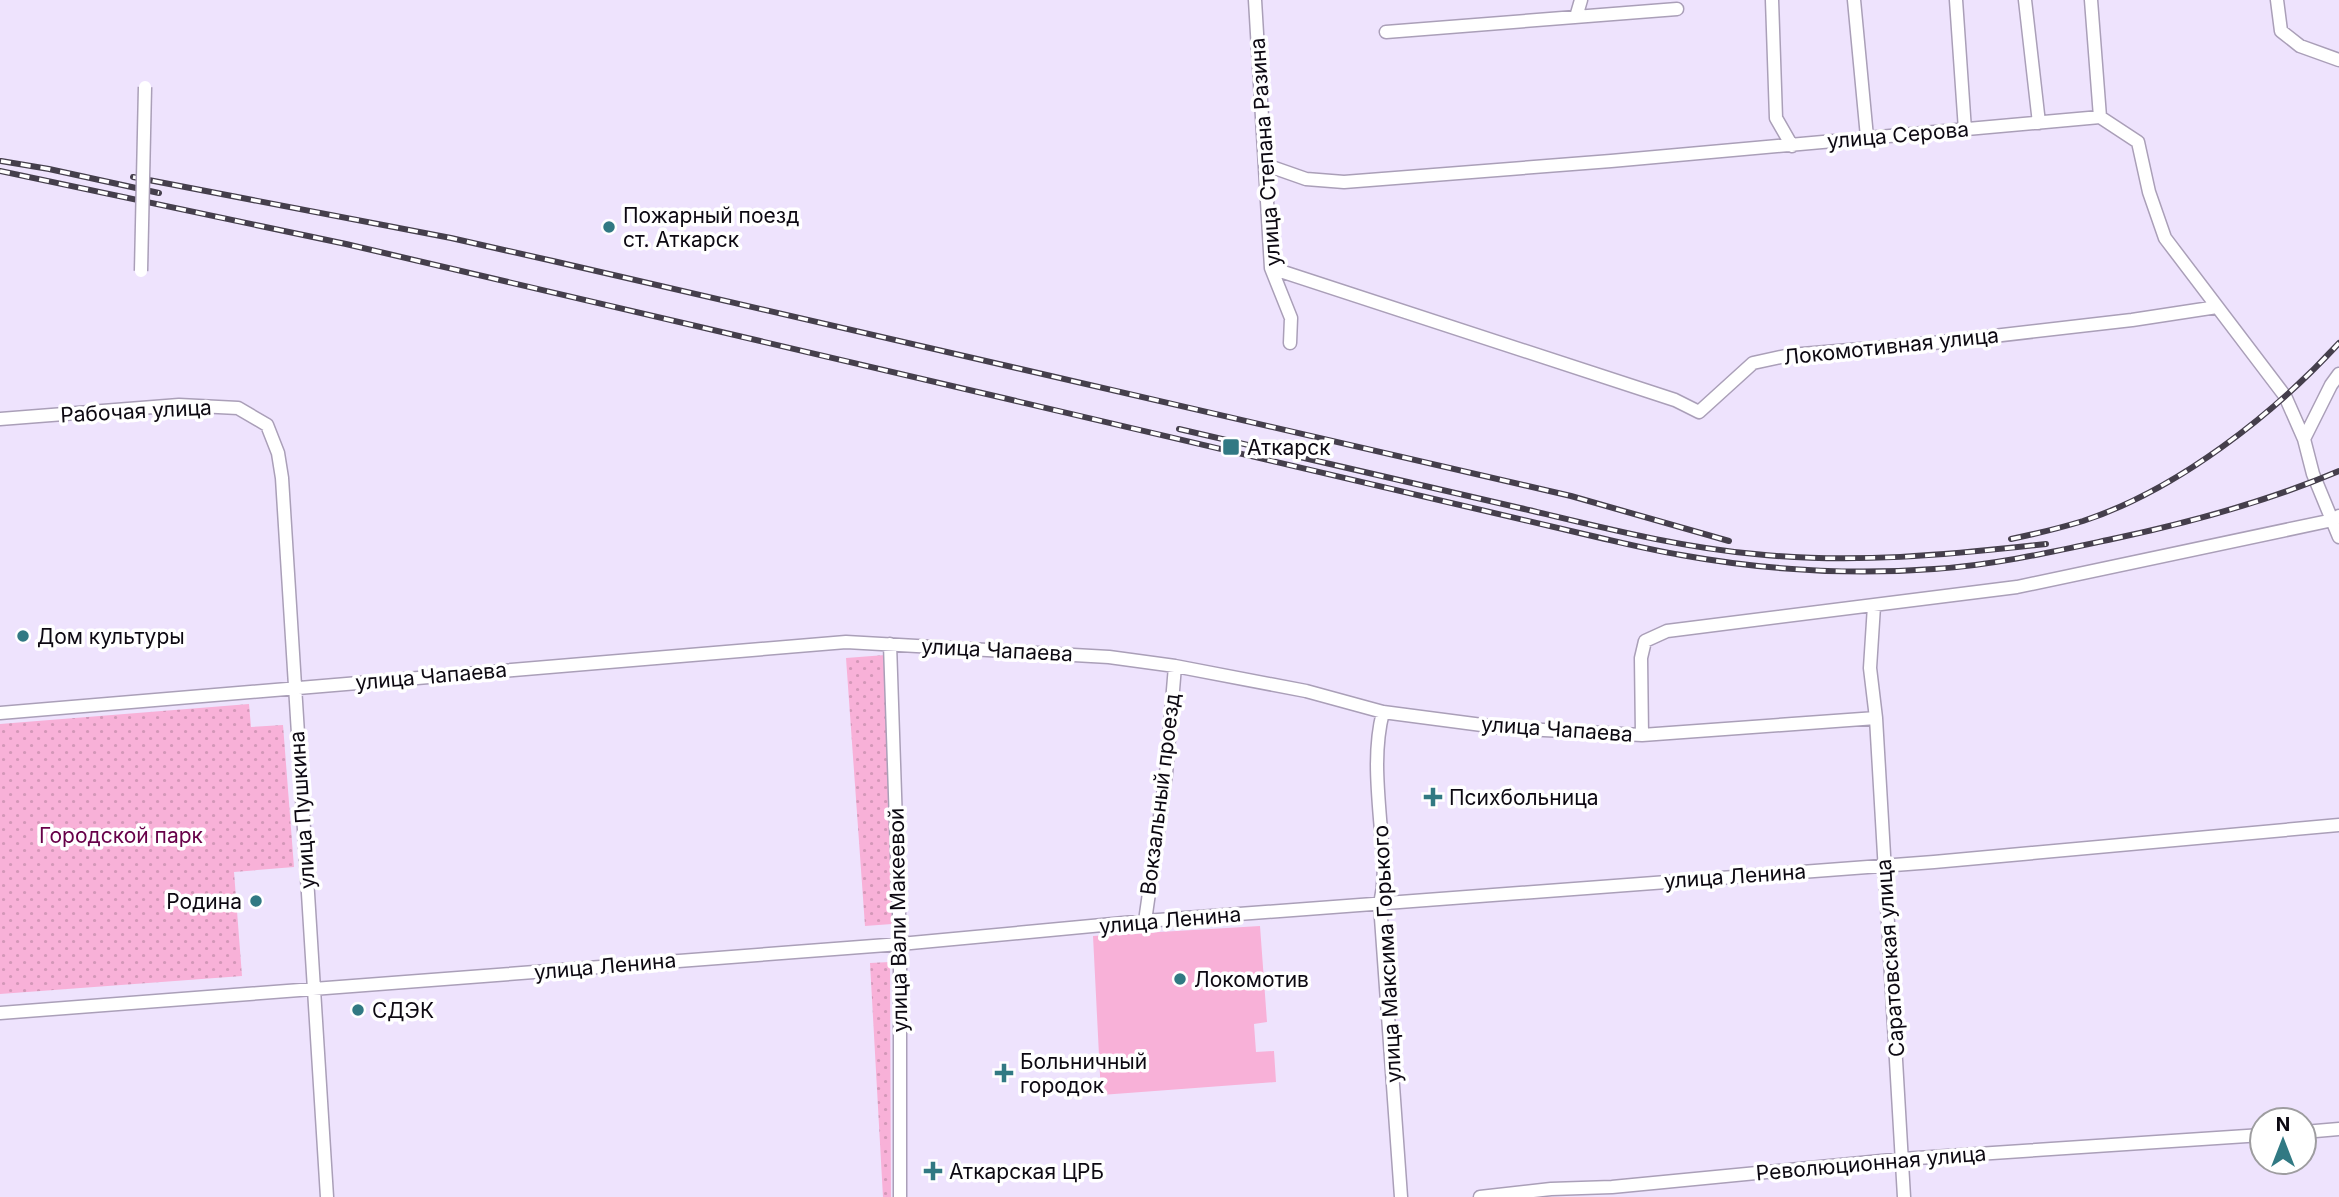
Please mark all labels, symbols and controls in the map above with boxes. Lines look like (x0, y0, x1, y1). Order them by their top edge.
street label: улица Степана Разина (1245, 37, 1285, 267)
street label: улица Серова (1826, 116, 1970, 154)
place label: Пожарный поезд ст. Аткарск (623, 203, 799, 252)
marker: Пожарный поезд ст. Аткарск (601, 219, 617, 235)
street label: Локомотивная улица (1782, 322, 2000, 370)
street label: Рабочая улица (60, 395, 212, 427)
place label: Аткарск (1247, 435, 1331, 460)
marker: Аткарск (1221, 437, 1241, 457)
place label: Дом культуры (37, 624, 185, 649)
marker: Дом культуры (15, 628, 31, 644)
street label: улица Чапаева (920, 634, 1074, 666)
street label: улица Чапаева (354, 657, 508, 695)
street label: Вокзальный проезд (1135, 692, 1185, 896)
street label: улица Чапаева (1480, 711, 1634, 747)
street label: улица Пушкина (284, 730, 320, 890)
place label: Психбольница (1449, 785, 1599, 810)
marker: Психбольница (1423, 787, 1443, 807)
street label: улица Вали Макеевой (884, 808, 912, 1032)
park label: Городской парк (39, 823, 204, 848)
street label: улица Максима Горького (1368, 824, 1406, 1084)
street label: Саратовская улица (1871, 858, 1909, 1058)
street label: улица Ленина (1663, 859, 1807, 893)
place label: Родина (166, 889, 242, 914)
marker: Родина (248, 893, 264, 909)
street label: улица Ленина (1098, 901, 1242, 939)
street label: улица Ленина (533, 947, 677, 985)
place label: Локомотив (1194, 967, 1309, 992)
marker: Локомотив (1172, 971, 1188, 987)
place label: СДЭК (372, 998, 434, 1023)
marker: СДЭК (350, 1002, 366, 1018)
place label: Больничный городок (1020, 1049, 1147, 1098)
marker: Больничный городок (994, 1063, 1014, 1083)
north arrow (2248, 1106, 2318, 1176)
text: N (2276, 1113, 2290, 1136)
street label: Революционная улица (1755, 1140, 1987, 1186)
place label: Аткарская ЦРБ (949, 1159, 1104, 1184)
marker: Аткарская ЦРБ (923, 1161, 943, 1181)

